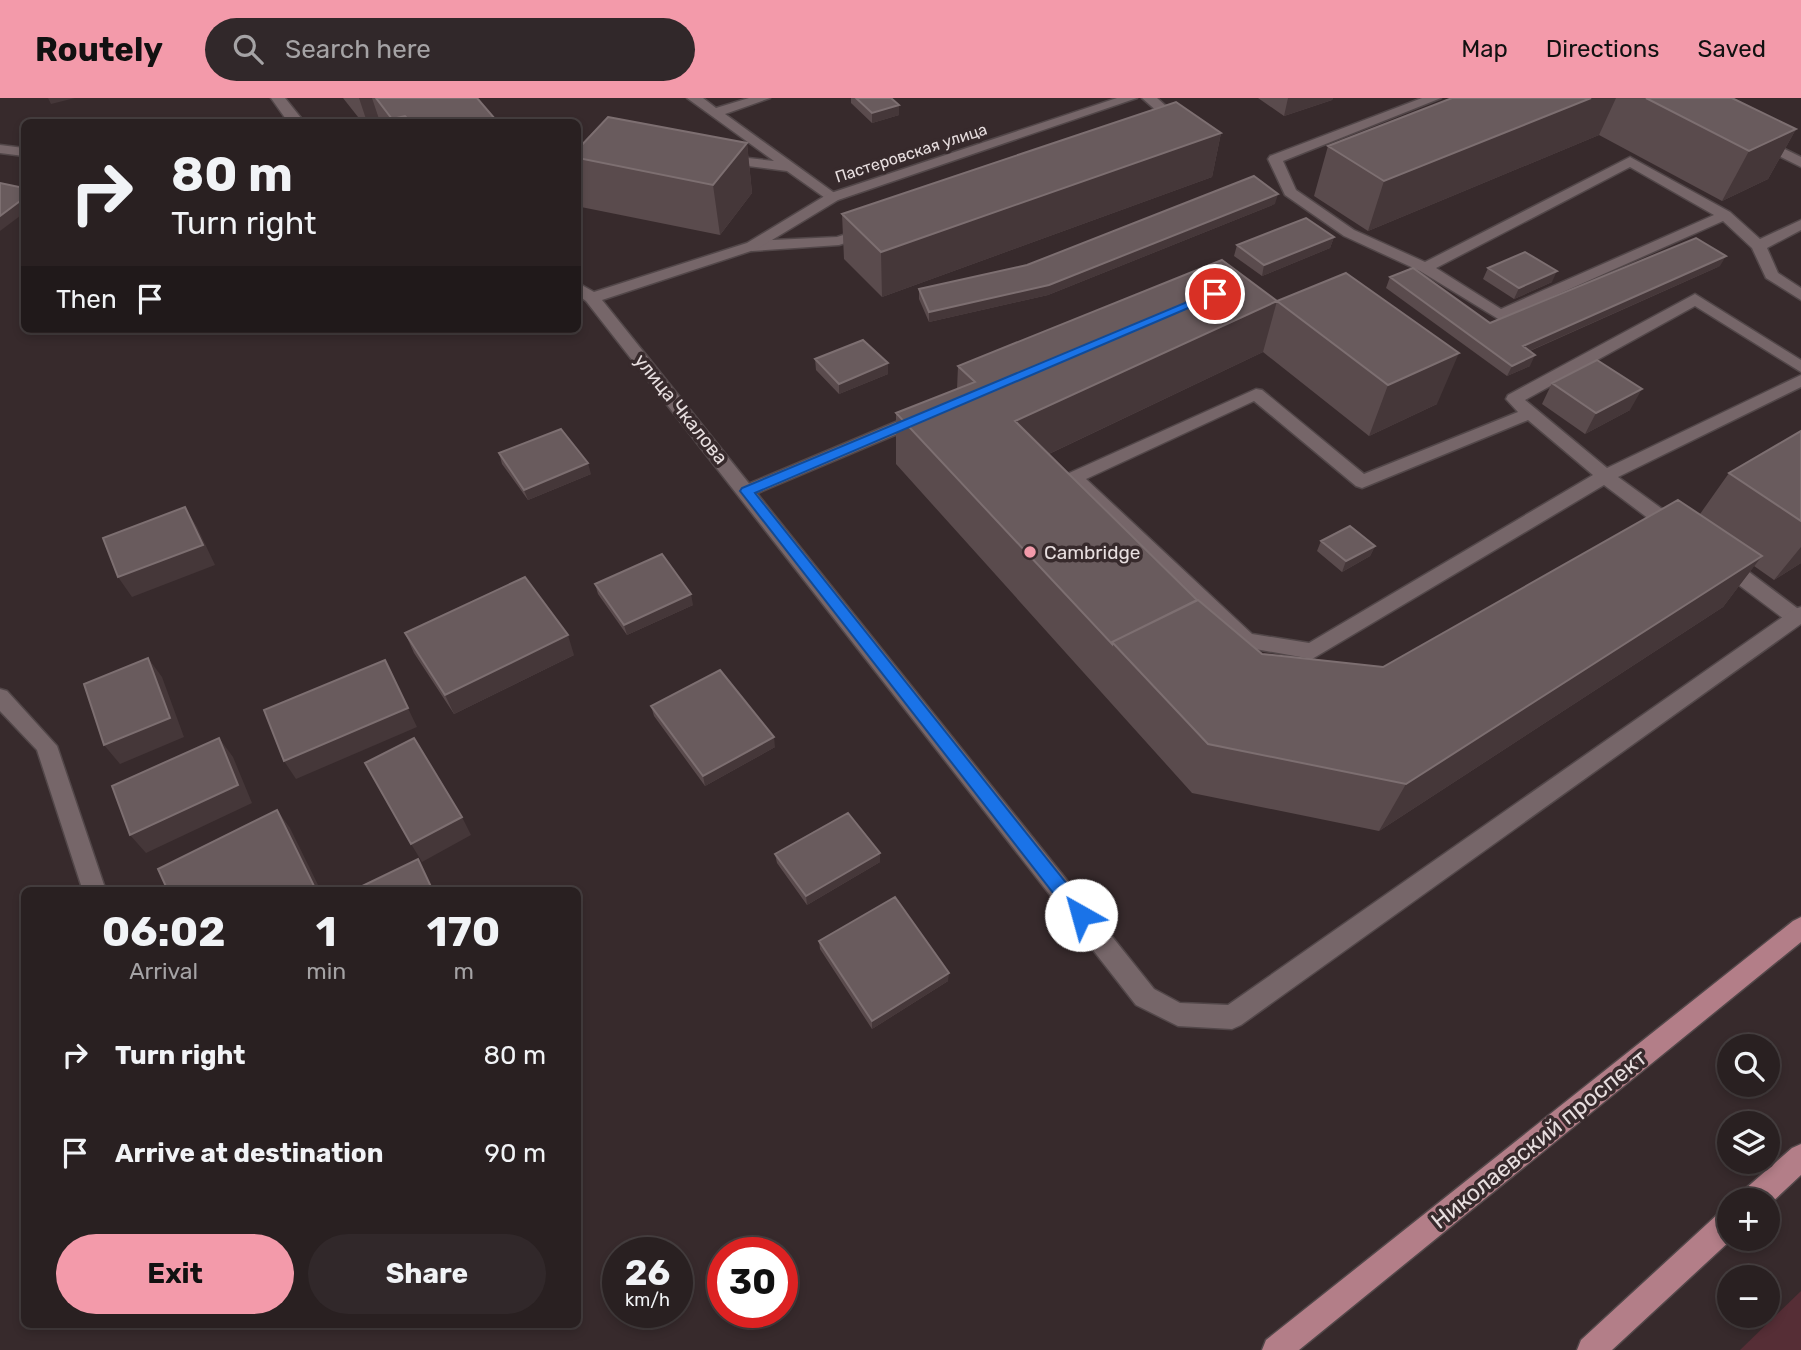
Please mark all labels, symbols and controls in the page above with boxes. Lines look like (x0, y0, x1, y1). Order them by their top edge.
search box (205, 18, 695, 81)
text: Routely (35, 30, 163, 69)
icon: search (229, 30, 267, 68)
text: Search here (285, 34, 431, 65)
text: Map (1461, 35, 1508, 63)
text: Directions (1546, 35, 1659, 63)
text: Saved (1697, 35, 1766, 63)
street label: Пастеровская улица (833, 119, 989, 187)
text: 80 m (171, 145, 293, 203)
icon: right (56, 147, 147, 238)
text: Turn right (171, 204, 316, 242)
pin (1185, 264, 1245, 324)
icon: arrive (1196, 275, 1234, 313)
icon: arrive (131, 280, 169, 318)
text: Then (56, 284, 117, 315)
street label: улица Чкалова (629, 349, 733, 469)
place label: Cambridge (1044, 541, 1140, 564)
marker: Cambridge (1022, 544, 1038, 560)
position arrow (1044, 878, 1118, 952)
text: 06:02 (102, 907, 226, 957)
text: 1 (316, 907, 337, 957)
text: 170 (427, 907, 500, 957)
text: Arrival (129, 957, 198, 985)
text: min (306, 957, 346, 985)
text: m (453, 957, 474, 985)
map controls (1717, 1034, 1780, 1328)
button: search (1717, 1034, 1780, 1097)
icon: right (56, 1036, 94, 1074)
text: Turn right (115, 1040, 245, 1071)
text: 80 m (483, 1040, 546, 1071)
street label: Николаевский проспект (1425, 1043, 1653, 1235)
button: layers (1717, 1111, 1780, 1174)
icon: arrive (56, 1134, 94, 1172)
text: Arrive at destination (115, 1138, 383, 1169)
text: 90 m (485, 1138, 546, 1169)
button: + (1717, 1188, 1780, 1251)
button: Exit (56, 1234, 294, 1314)
button: Share (308, 1234, 546, 1314)
speed limit sign: 30 (707, 1237, 798, 1328)
text: 26 (625, 1252, 670, 1294)
button: − (1717, 1265, 1780, 1328)
text: km/h (625, 1289, 670, 1311)

